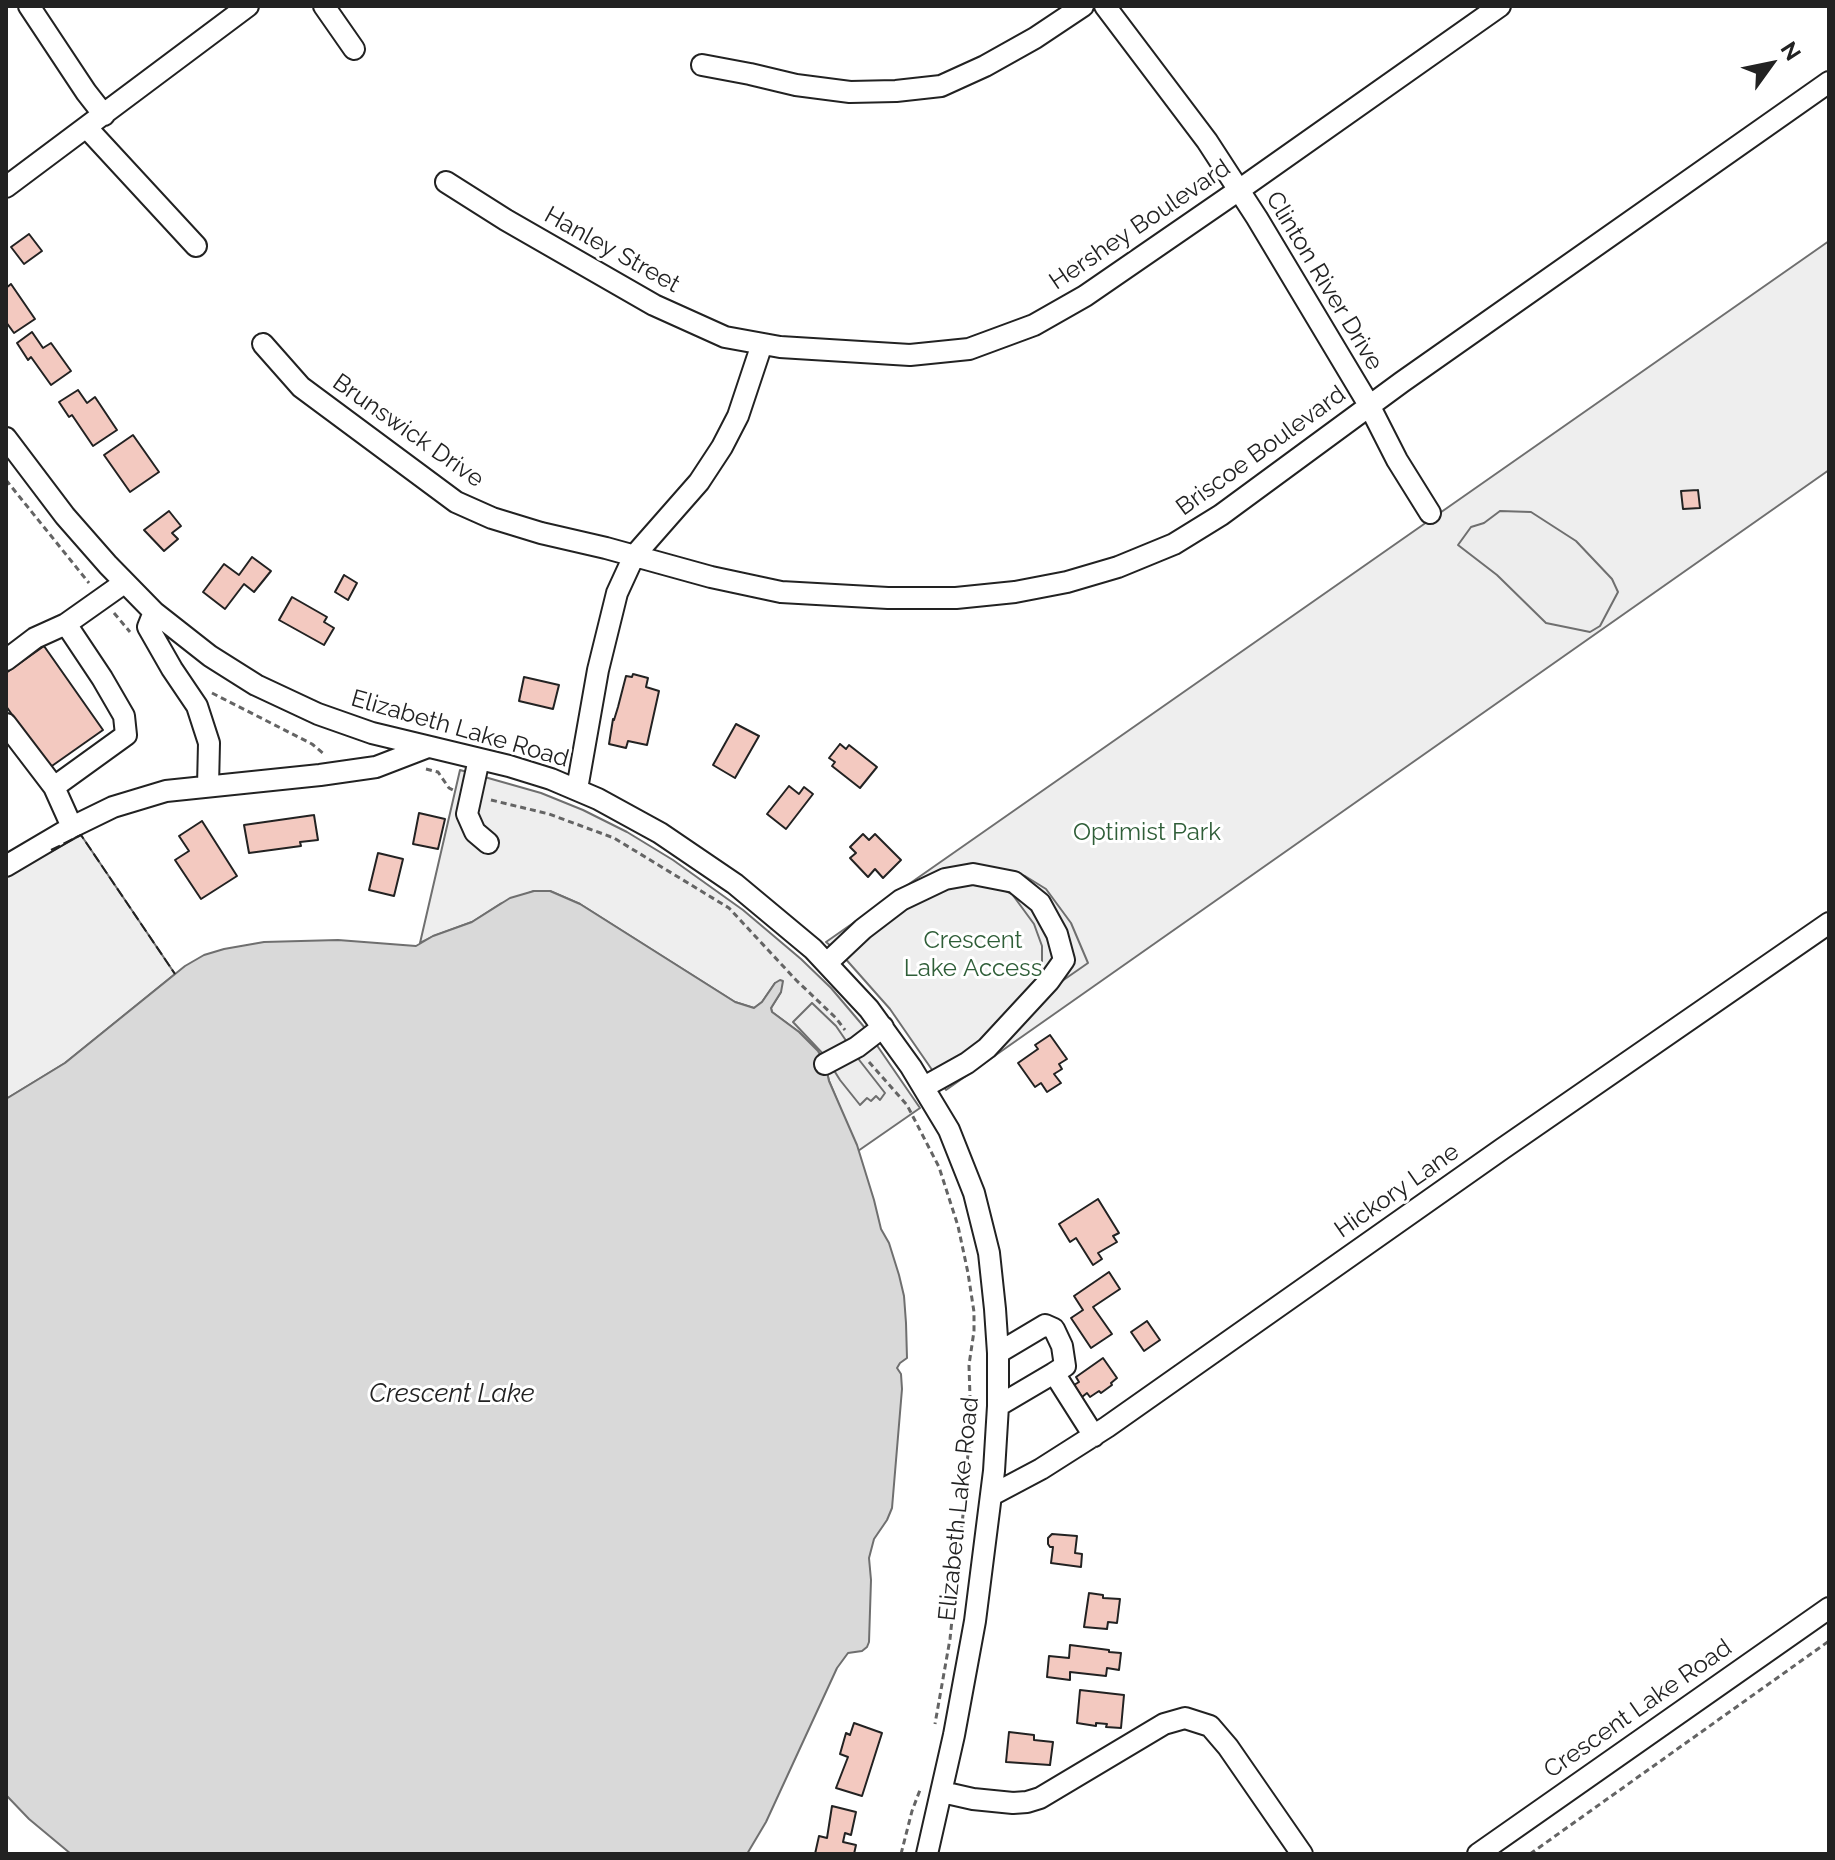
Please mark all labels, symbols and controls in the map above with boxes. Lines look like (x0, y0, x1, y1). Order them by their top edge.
north arrow (1731, 24, 1811, 104)
text: N (1776, 37, 1807, 65)
street label: Hershey Boulevard (1044, 154, 1236, 296)
street label: Clinton River Drive (1259, 186, 1389, 376)
street label: Hanley Street (539, 201, 685, 299)
street label: Brunswick Drive (327, 368, 489, 494)
street label: Briscoe Boulevard (1171, 380, 1351, 522)
street label: Elizabeth Lake Road (348, 684, 572, 774)
park label: Optimist Park (1073, 819, 1221, 847)
park label: Crescent Lake Access (904, 927, 1042, 983)
street label: Hickory Lane (1329, 1138, 1465, 1244)
water label: Crescent Lake (369, 1378, 535, 1410)
street label: Elizabeth Lake Road (933, 1396, 985, 1622)
street label: Crescent Lake Road (1539, 1633, 1737, 1785)

